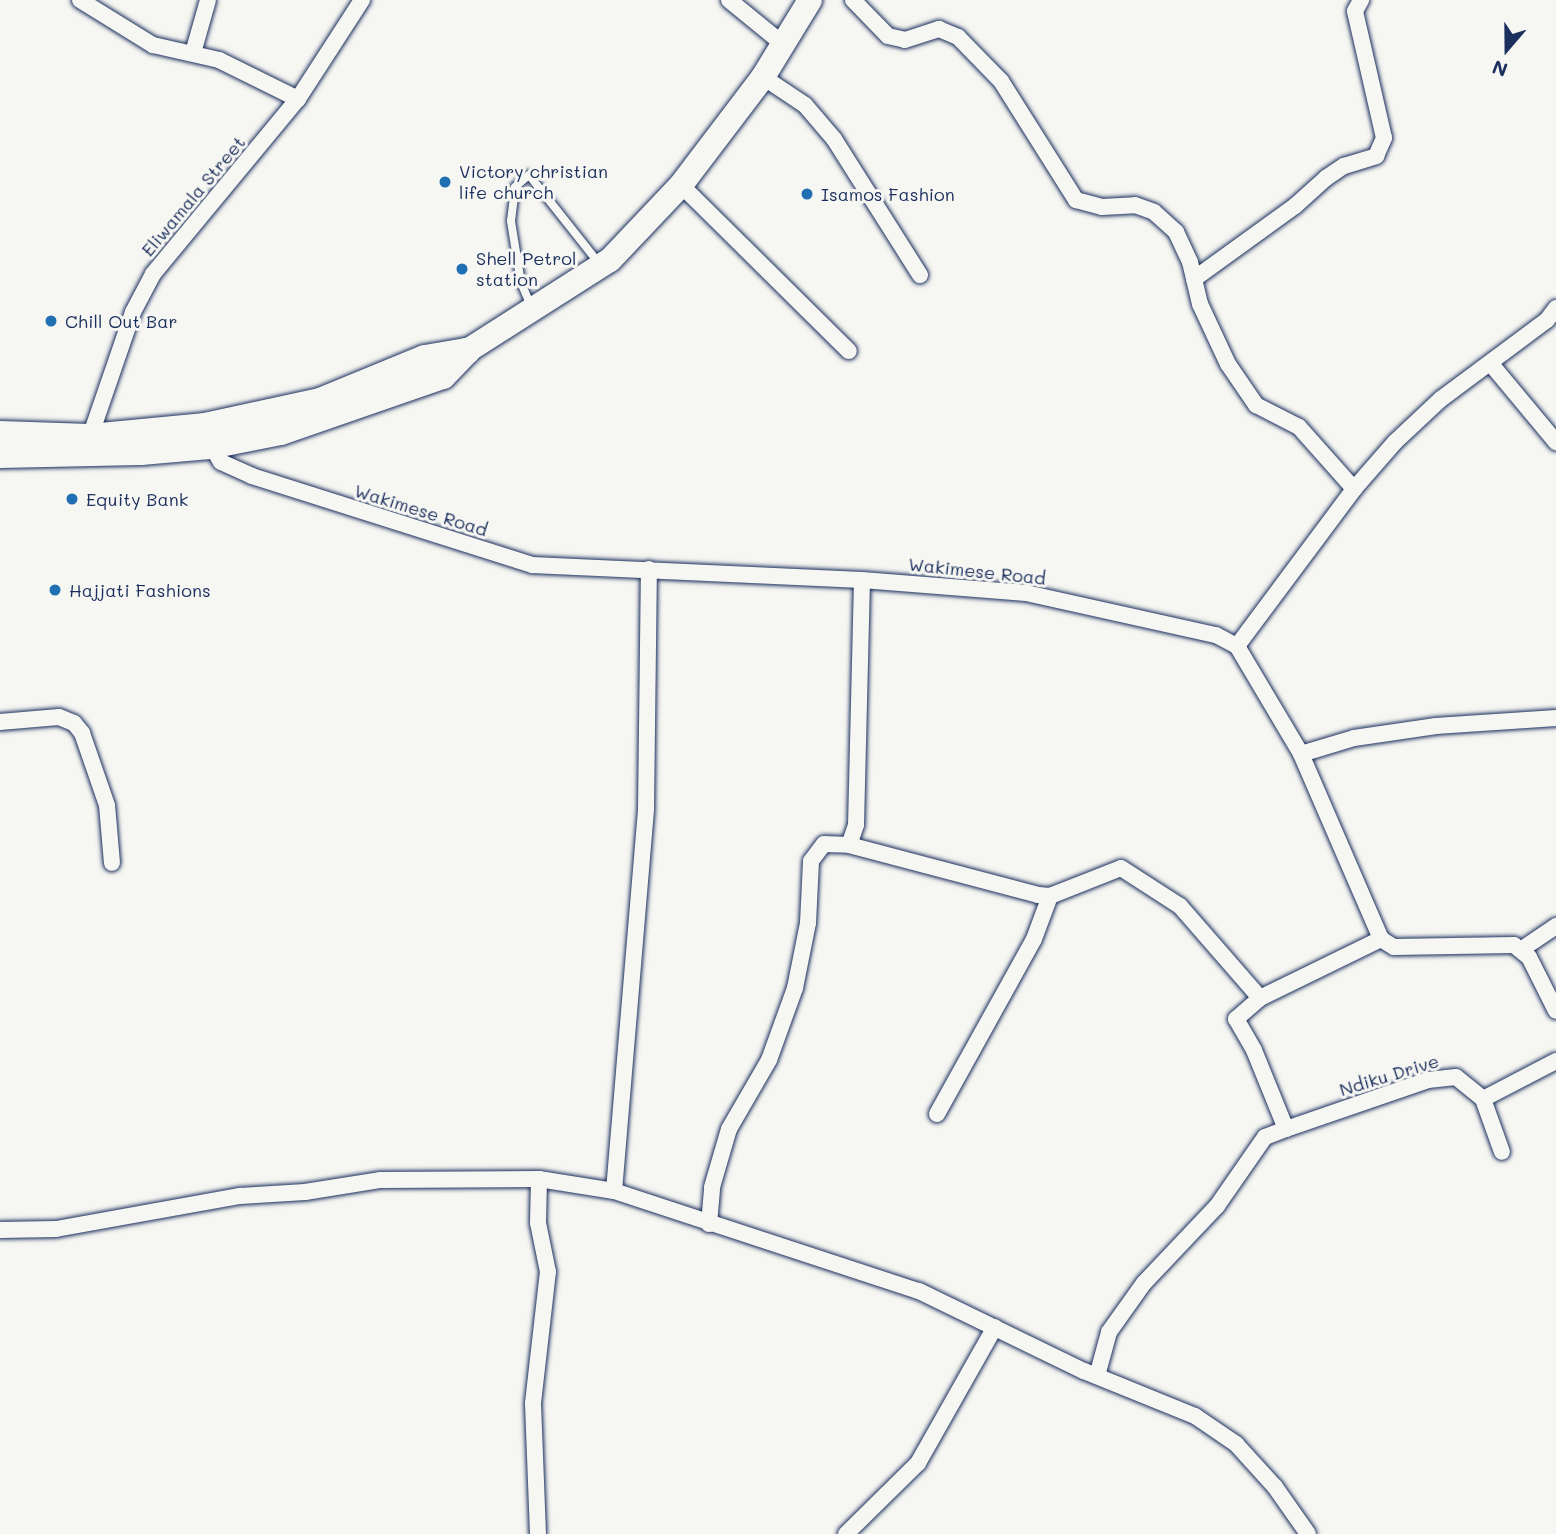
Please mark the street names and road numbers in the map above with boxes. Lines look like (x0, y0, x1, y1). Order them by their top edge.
street label: Eliwamala Street (137, 132, 249, 260)
street label: Wakimese Road (352, 479, 490, 541)
street label: Wakimese Road (907, 553, 1047, 589)
street label: Ndiku Drive (1337, 1050, 1441, 1100)

